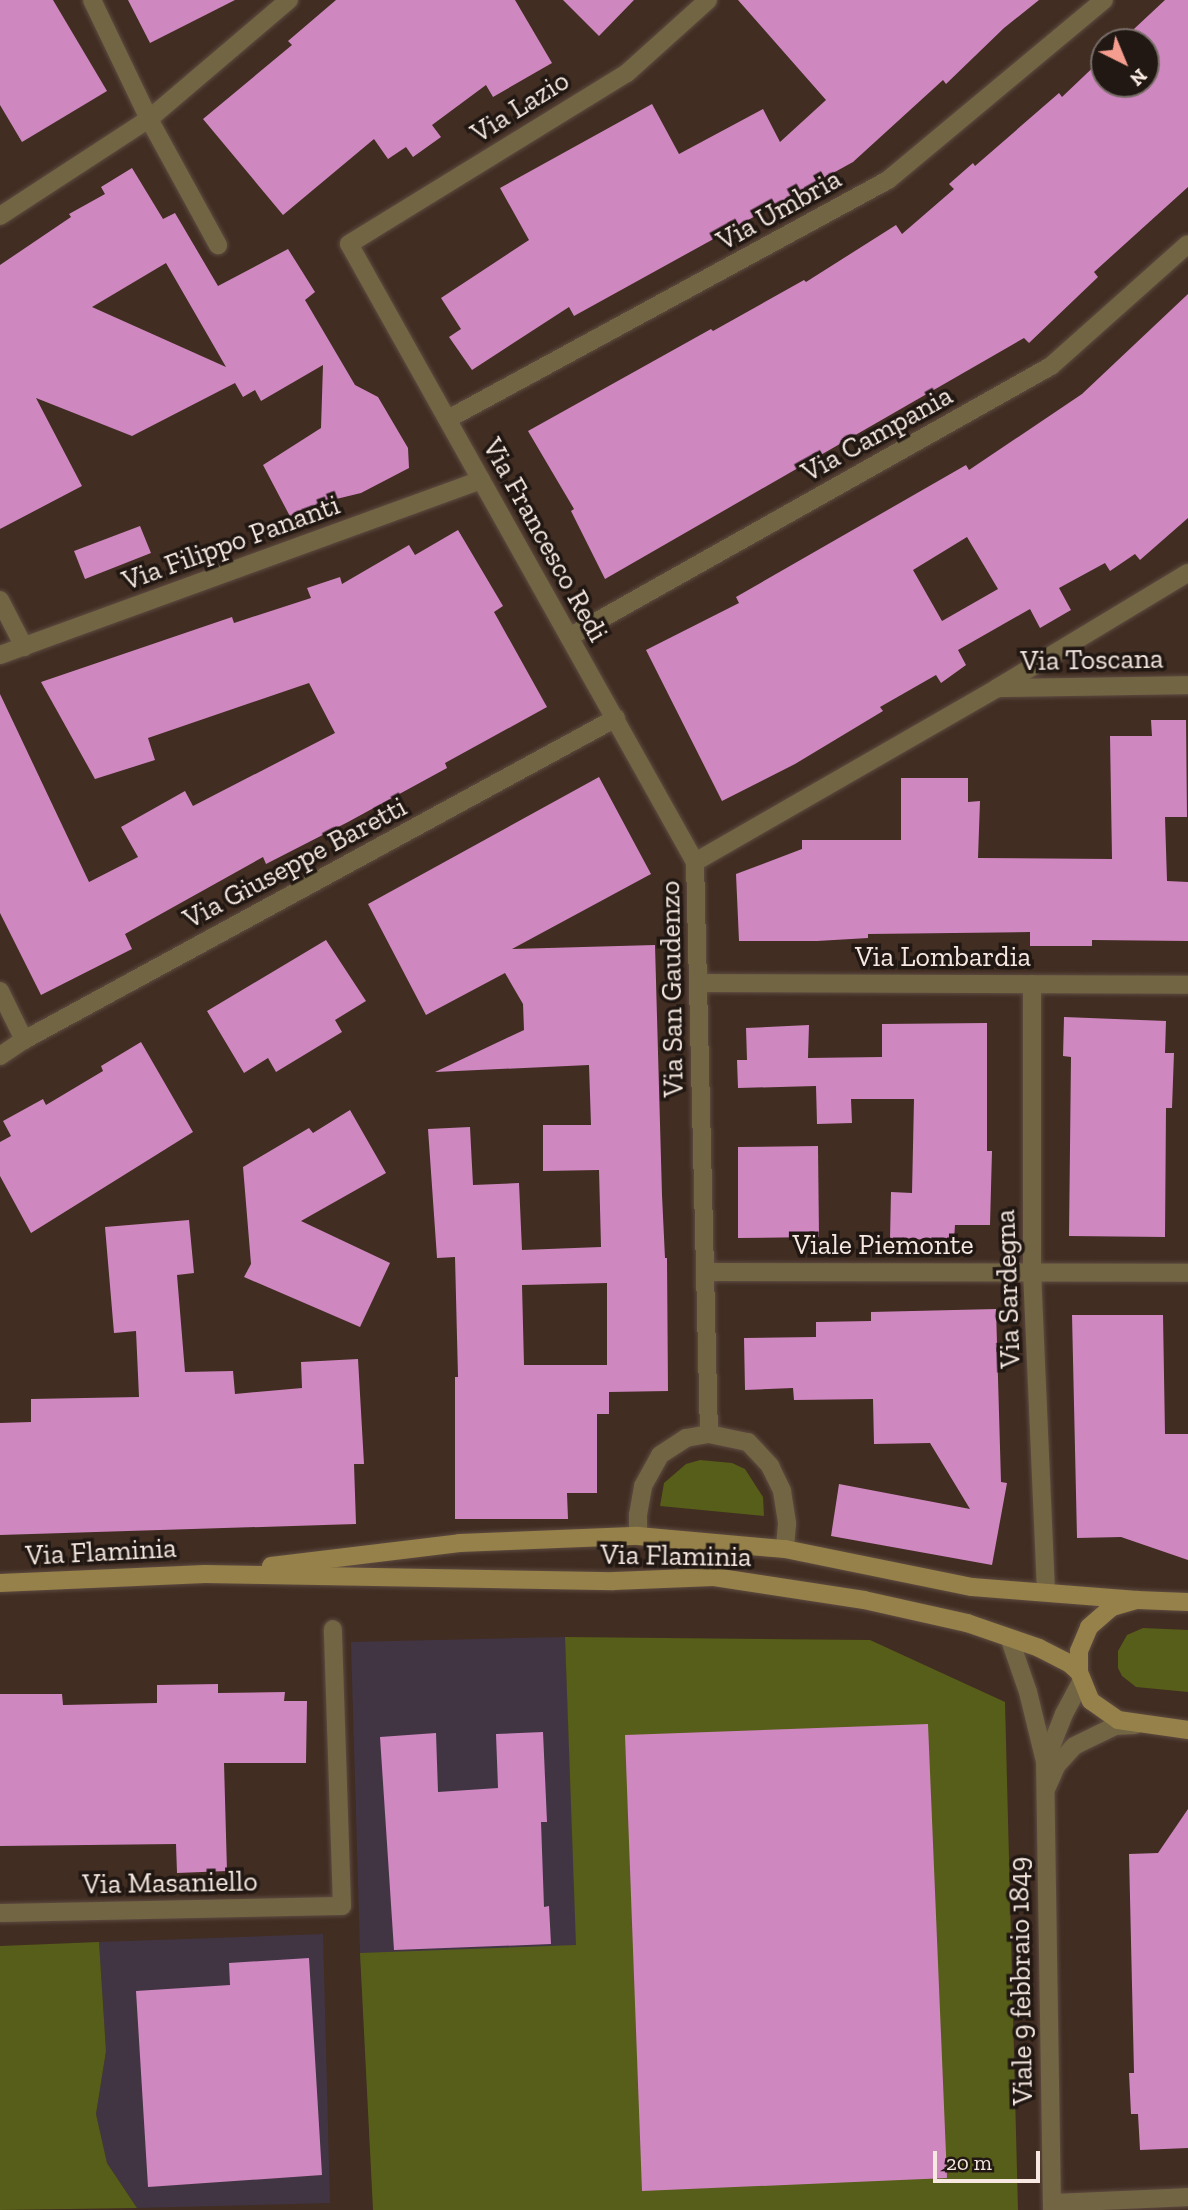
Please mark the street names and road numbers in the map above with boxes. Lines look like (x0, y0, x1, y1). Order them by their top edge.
street label: Via Lazio (465, 64, 575, 150)
street label: Via Umbria (711, 162, 847, 258)
street label: Via Campania (796, 379, 958, 489)
street label: Via Francesco Redi (475, 432, 615, 648)
street label: Via Filippo Pananti (118, 488, 344, 598)
street label: Via Toscana (1020, 642, 1164, 678)
street label: Via Giuseppe Baretti (178, 790, 412, 936)
street label: Via San Gaudenzo (653, 880, 691, 1098)
street label: Via Lombardia (855, 940, 1031, 974)
street label: Via Sardegna (988, 1209, 1028, 1369)
street label: Viale Piemonte (792, 1228, 974, 1262)
street label: Via Flaminia (25, 1531, 177, 1573)
street label: Via Flaminia (600, 1538, 752, 1574)
street label: Viale 9 febbraio 1849 (1002, 1856, 1040, 2106)
street label: Via Masaniello (82, 1865, 258, 1901)

